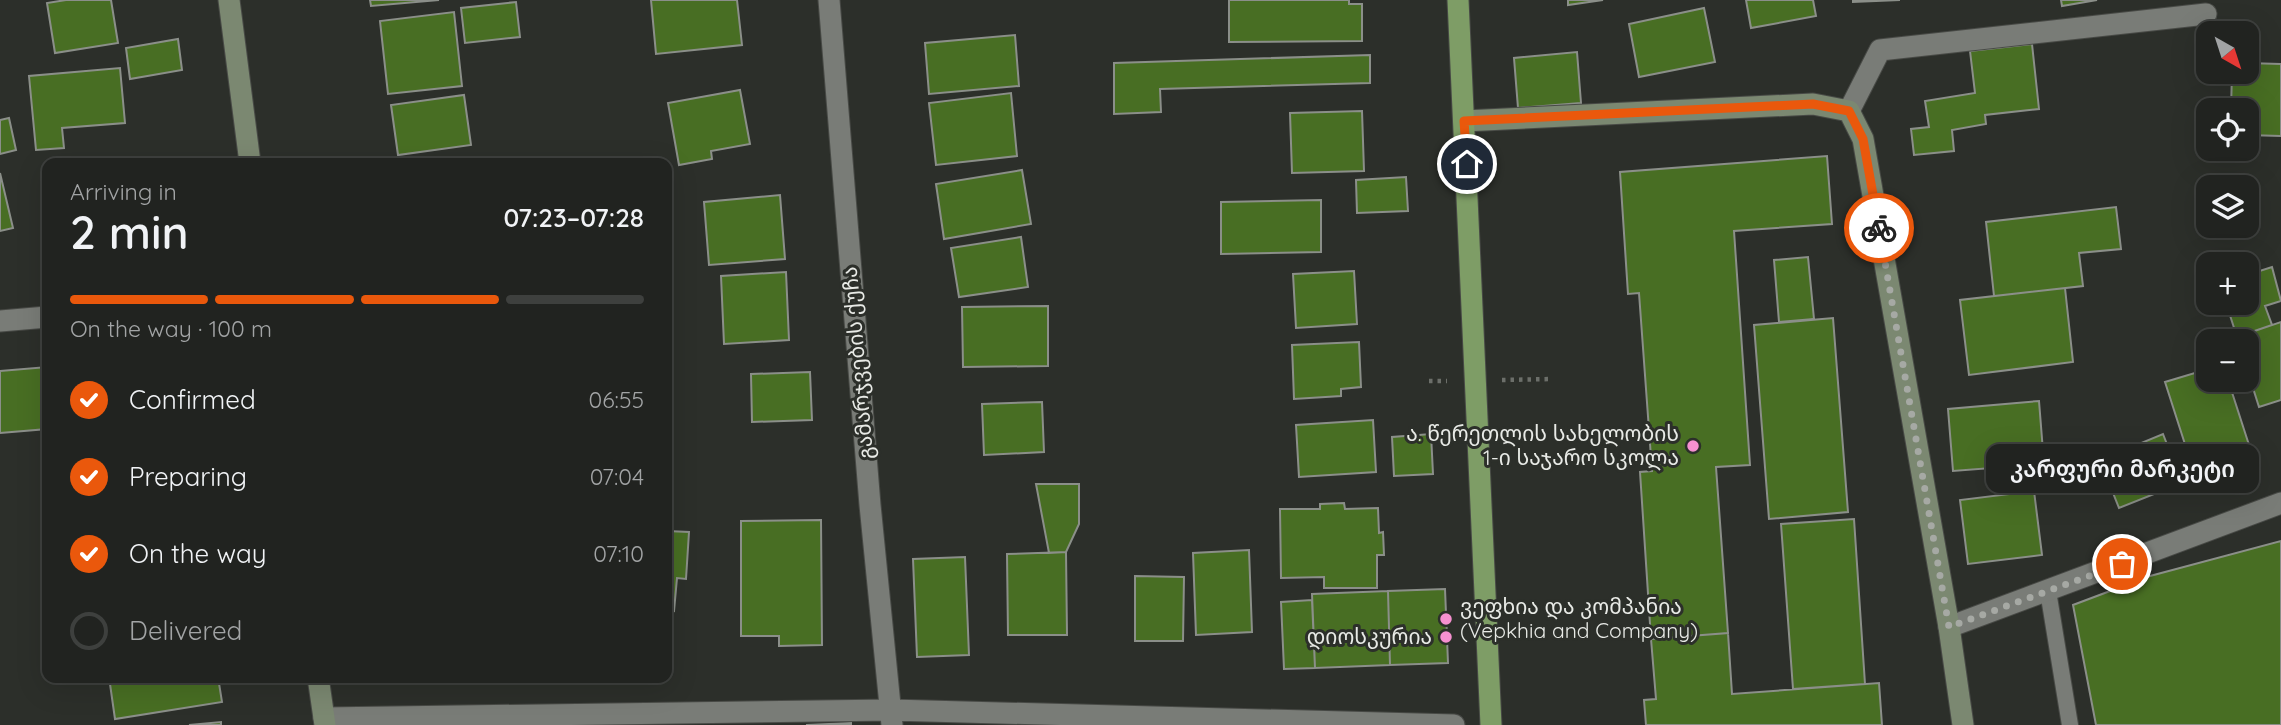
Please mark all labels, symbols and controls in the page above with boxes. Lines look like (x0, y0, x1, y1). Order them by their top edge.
north arrow (2196, 21, 2259, 84)
map controls (2196, 21, 2259, 392)
button: locate (2196, 98, 2259, 161)
pin (1437, 134, 1497, 194)
icon: home (1448, 145, 1486, 183)
button: layers (2196, 175, 2259, 238)
text: Arriving in (70, 177, 177, 206)
courier (1844, 193, 1914, 263)
text: 07:23–07:28 (503, 201, 644, 234)
text: 2 min (70, 203, 189, 261)
icon: bike (1860, 209, 1898, 247)
button: + (2196, 252, 2259, 315)
street label: გამარჯვების ქუჩა (836, 266, 878, 461)
text: On the way · 100 m (70, 314, 272, 343)
button: − (2196, 329, 2259, 392)
icon: check (70, 381, 108, 419)
text: Confirmed (129, 383, 256, 416)
text: 06:55 (589, 385, 644, 414)
place label: ა. წერეთლის სახელობის 1-ი საჯარო სკოლა (1406, 420, 1679, 471)
marker: ა. წერეთლის სახელობის 1-ი საჯარო სკოლა (1685, 438, 1701, 454)
callout: კარფური მარკეტი (1986, 445, 2258, 494)
text: კარფური მარკეტი (2010, 454, 2235, 483)
icon: check (70, 458, 108, 496)
text: Preparing (129, 460, 247, 493)
text: 07:04 (590, 462, 644, 491)
pin (2092, 534, 2152, 594)
icon: check (70, 535, 108, 573)
text: On the way (129, 537, 267, 570)
text: 07:10 (593, 539, 644, 568)
icon: bag (2103, 545, 2141, 583)
place label: ვეფხია და კომპანია (Vepkhia and Company) (1460, 593, 1698, 643)
marker: ვეფხია და კომპანია (Vepkhia and Company) (1438, 611, 1454, 627)
text: Delivered (129, 614, 242, 647)
place label: დიოსკურია (1307, 623, 1432, 650)
marker: დიოსკურია (1438, 629, 1454, 645)

